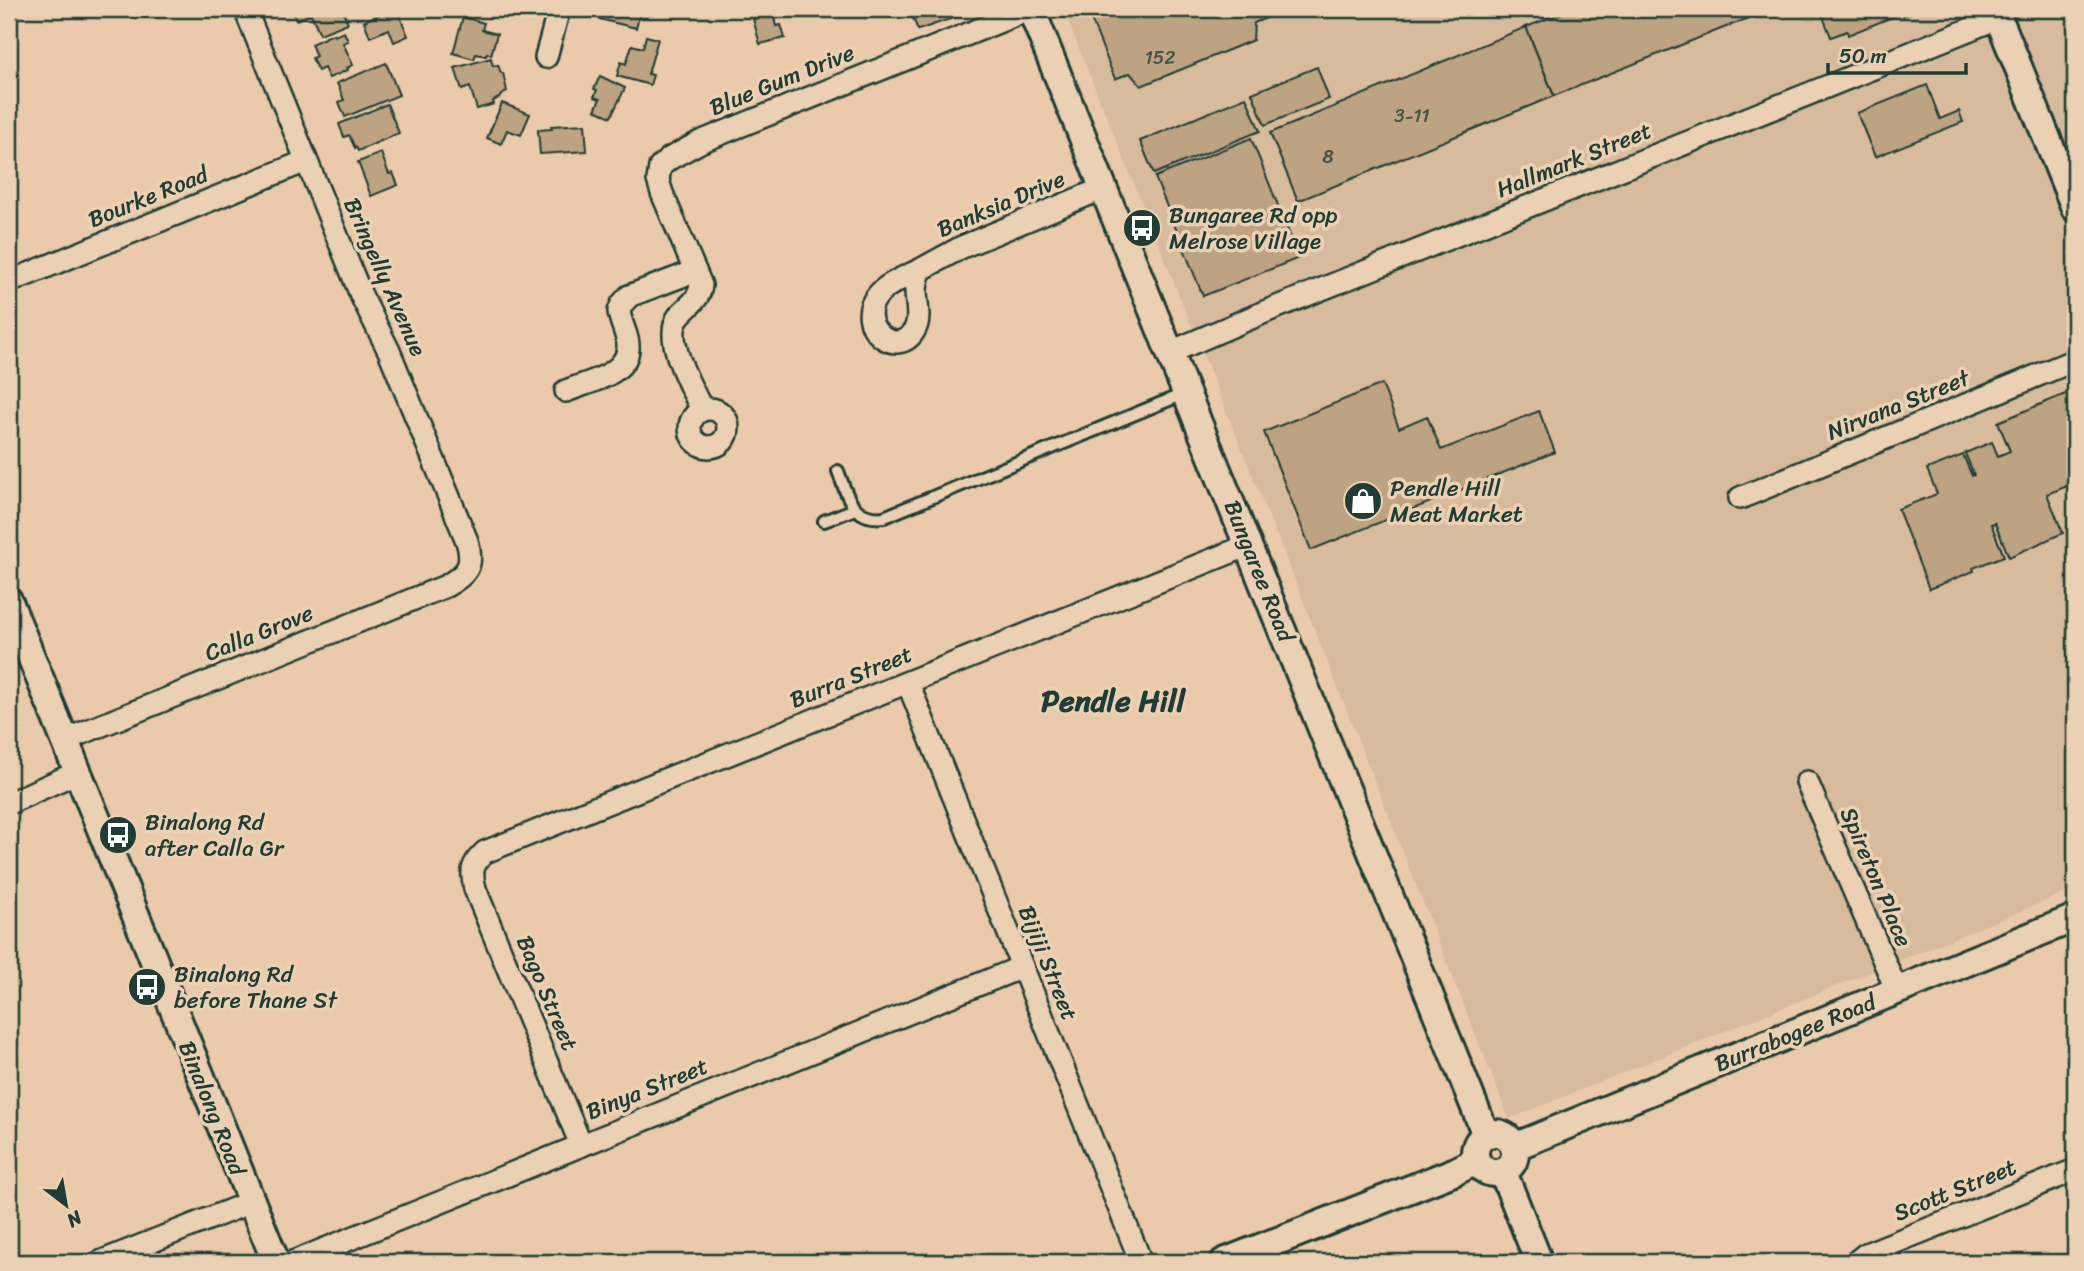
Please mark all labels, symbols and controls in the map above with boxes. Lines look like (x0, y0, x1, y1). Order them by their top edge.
street label: Blue Gum Drive (703, 32, 861, 128)
scale bar (1828, 32, 1967, 76)
text: 50 m (1839, 37, 1887, 75)
house number: 152 (1145, 41, 1175, 74)
house number: 3-11 (1394, 99, 1430, 132)
street label: Hallmark Street (1490, 110, 1658, 210)
house number: 8 (1322, 140, 1334, 173)
street label: Bourke Road (82, 154, 216, 240)
street label: Banksia Drive (930, 158, 1072, 249)
street label: Bringelly Avenue (332, 191, 438, 363)
place label: Bungaree Rd opp Melrose Village (1169, 195, 1338, 262)
bus stop icon: Bungaree Rd opp Melrose Village (1121, 207, 1163, 249)
street label: Nirvana Street (1820, 357, 1977, 452)
place label: Pendle Hill Meat Market (1390, 468, 1523, 535)
shop icon: Pendle Hill Meat Market (1342, 480, 1384, 522)
street label: Bungaree Road (1212, 494, 1307, 650)
street label: Calla Grove (198, 593, 320, 673)
street label: Burra Street (783, 634, 919, 720)
district label: Pendle Hill (1041, 674, 1186, 728)
street label: Spireton Place (1828, 801, 1924, 954)
place label: Binalong Rd after Calla Gr (145, 802, 285, 869)
bus stop icon: Binalong Rd after Calla Gr (97, 814, 139, 856)
street label: Bijiji Street (1006, 899, 1090, 1027)
street label: Bago Street (504, 929, 590, 1057)
place label: Binalong Rd before Thane St (174, 954, 339, 1021)
bus stop icon: Binalong Rd before Thane St (126, 966, 168, 1008)
street label: Burrabogee Road (1708, 981, 1884, 1084)
street label: Binalong Road (166, 1034, 258, 1183)
street label: Binya Street (580, 1046, 714, 1132)
street label: Scott Street (1887, 1147, 2023, 1233)
north arrow (32, 1170, 102, 1240)
text: N (60, 1201, 89, 1237)

